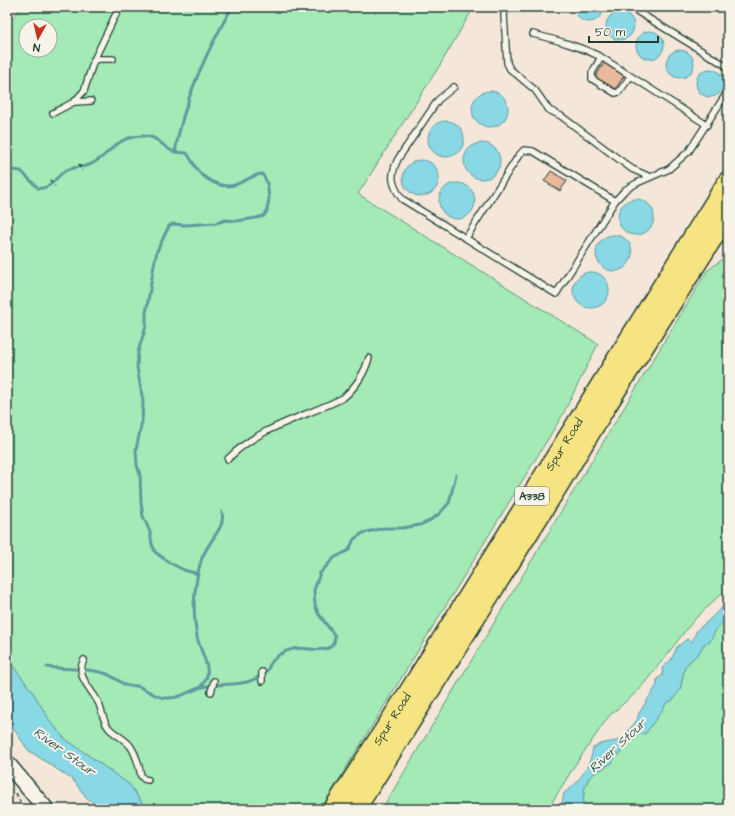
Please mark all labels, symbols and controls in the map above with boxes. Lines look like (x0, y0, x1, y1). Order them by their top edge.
north arrow (18, 18, 58, 58)
scale bar (589, 18, 658, 44)
text: 50 m (595, 24, 626, 41)
text: N (32, 39, 41, 55)
street label: Spur Road (541, 415, 587, 475)
road number: A338 (515, 487, 549, 505)
street label: Spur Road (369, 690, 416, 749)
water label: River Stour (585, 713, 652, 777)
water label: River Stour (30, 723, 100, 781)

